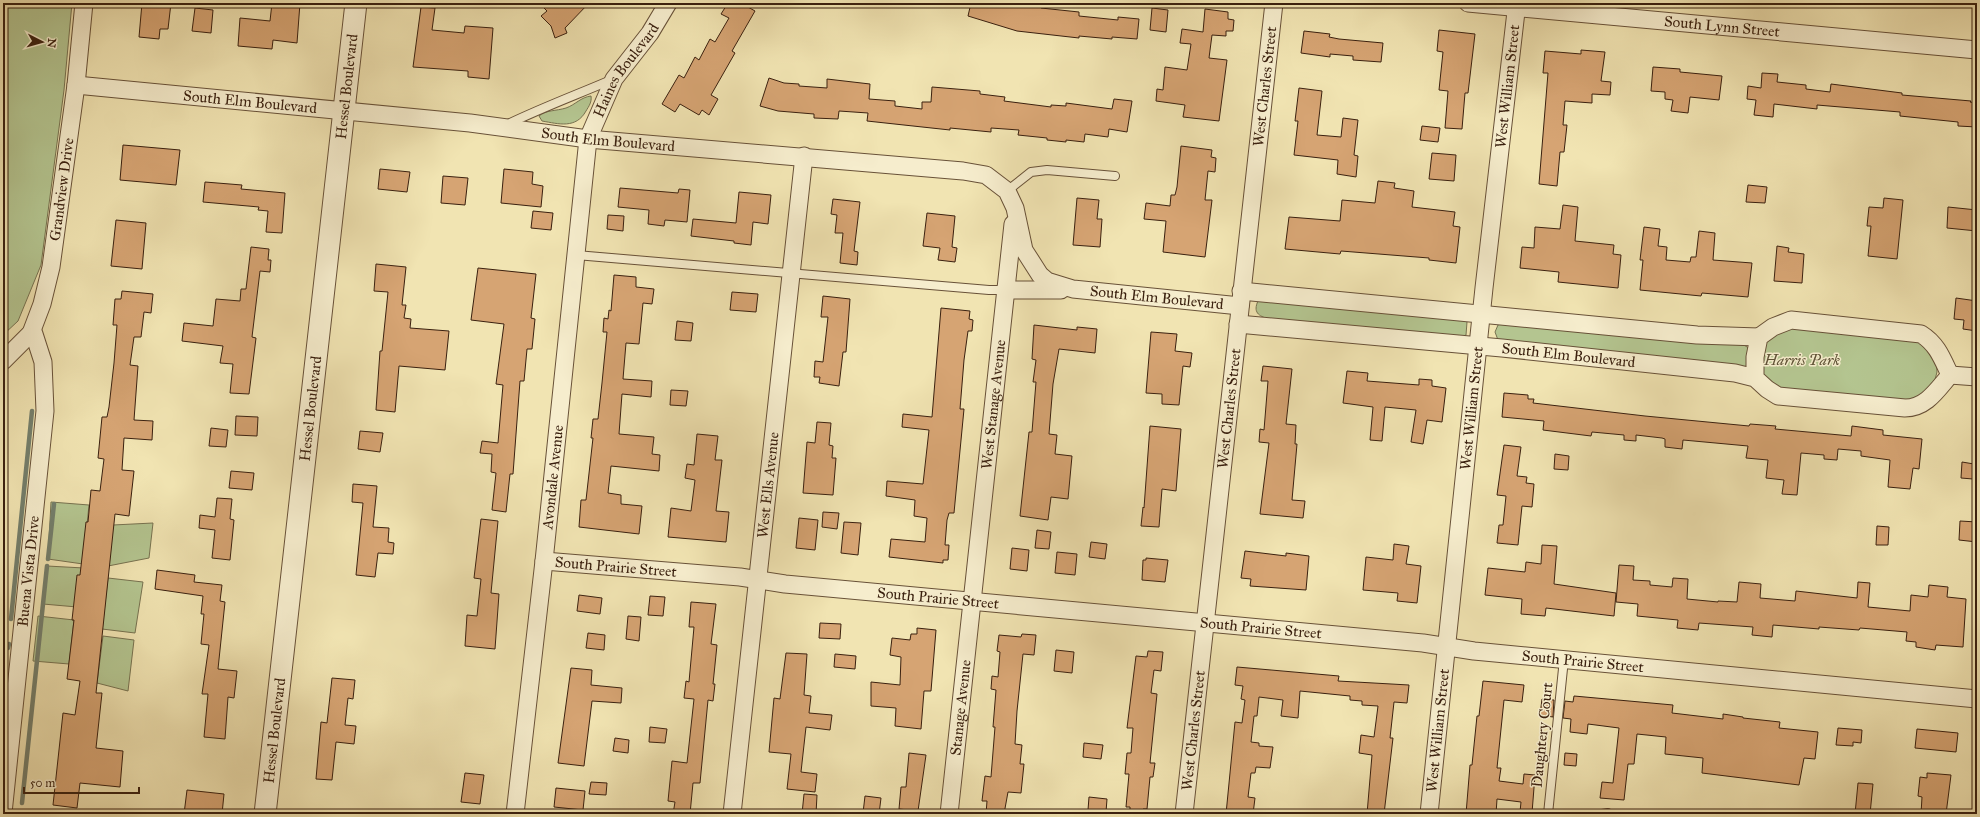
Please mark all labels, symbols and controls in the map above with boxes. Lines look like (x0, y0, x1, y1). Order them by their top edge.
street label: South Lynn Street (1663, 12, 1781, 41)
street label: Haines Boulevard (590, 20, 663, 120)
north arrow (22, 22, 62, 62)
street label: West William Street (1491, 23, 1524, 149)
street label: West Charles Street (1249, 25, 1280, 147)
street label: Hessel Boulevard (332, 32, 362, 140)
text: N (44, 38, 58, 49)
street label: South Elm Boulevard (182, 86, 318, 117)
street label: South Elm Boulevard (540, 124, 676, 155)
street label: Grandview Drive (46, 137, 78, 242)
street label: South Elm Boulevard (1089, 282, 1225, 313)
street label: West Stanage Avenue (977, 339, 1009, 470)
street label: South Elm Boulevard (1501, 339, 1637, 371)
street label: West William Street (1456, 345, 1487, 471)
street label: West Charles Street (1213, 347, 1245, 469)
park label: Harris Park (1763, 351, 1840, 369)
street label: Hessel Boulevard (296, 354, 325, 462)
street label: Avondale Avenue (538, 424, 567, 531)
street label: West Ells Avenue (753, 431, 783, 539)
street label: Buena Vista Drive (14, 515, 43, 628)
street label: South Prairie Street (554, 553, 678, 581)
street label: South Prairie Street (876, 584, 1001, 613)
street label: South Prairie Street (1199, 613, 1323, 643)
street label: South Prairie Street (1521, 647, 1645, 676)
street label: Stanage Avenue (946, 659, 975, 756)
street label: West William Street (1422, 667, 1453, 793)
street label: West Charles Street (1178, 669, 1209, 791)
street label: Hessel Boulevard (260, 676, 289, 784)
street label: Daughtery Court (1528, 681, 1557, 789)
scale bar (24, 769, 139, 795)
text: 50 m (30, 776, 55, 790)

